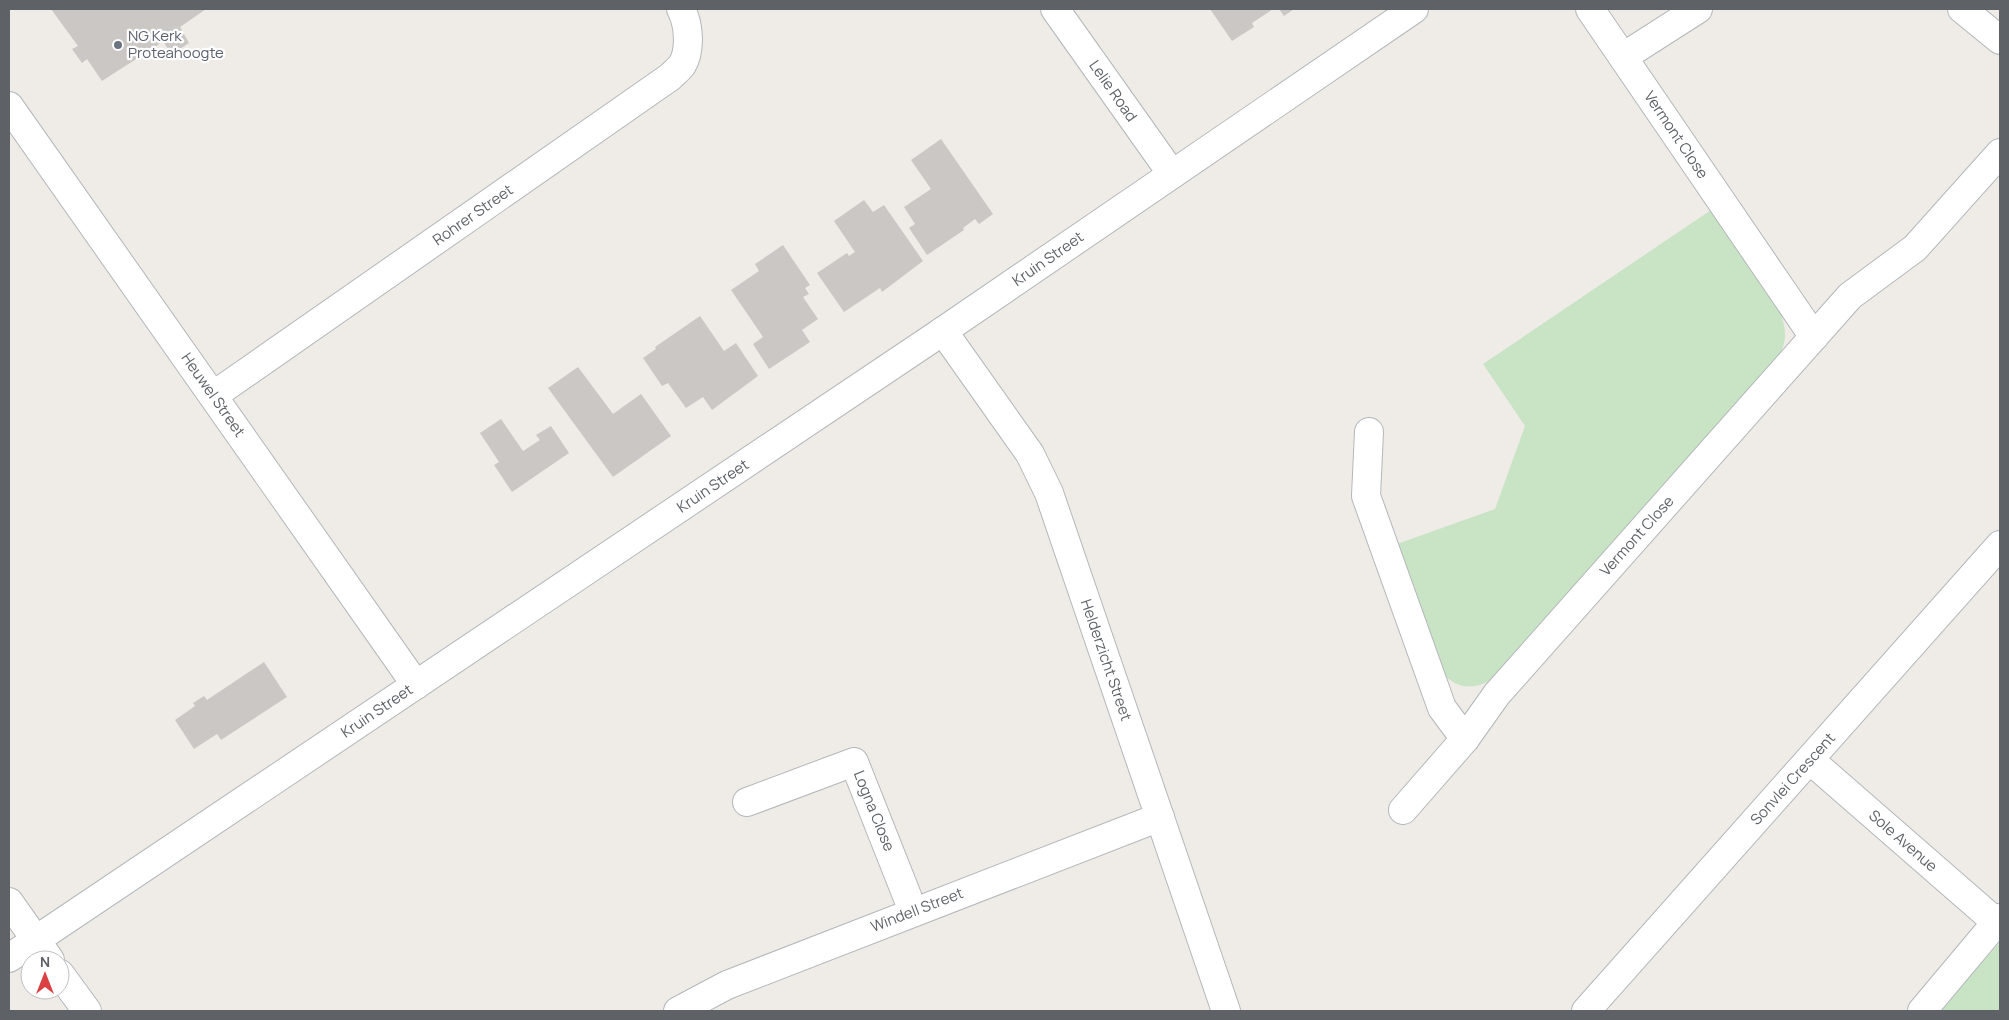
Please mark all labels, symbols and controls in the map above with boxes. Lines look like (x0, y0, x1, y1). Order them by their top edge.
place label: NG Kerk Proteahoogte (128, 25, 224, 63)
marker: NG Kerk Proteahoogte (112, 39, 124, 51)
street label: Lelie Road (1085, 56, 1142, 126)
street label: Vermont Close (1639, 87, 1714, 183)
street label: Rohrer Street (428, 179, 517, 250)
street label: Kruin Street (1008, 226, 1088, 291)
street label: Heuwel Street (177, 348, 250, 441)
street label: Kruin Street (673, 454, 753, 517)
street label: Vermont Close (1595, 491, 1679, 580)
street label: Helderzicht Street (1076, 596, 1137, 723)
street label: Kruin Street (337, 679, 417, 742)
street label: Sonvlei Crescent (1745, 728, 1840, 829)
street label: Logna Close (849, 767, 900, 855)
street label: Sole Avenue (1864, 805, 1942, 876)
street label: Windell Street (867, 882, 966, 937)
north arrow (20, 950, 70, 1000)
text: N (40, 952, 50, 971)

